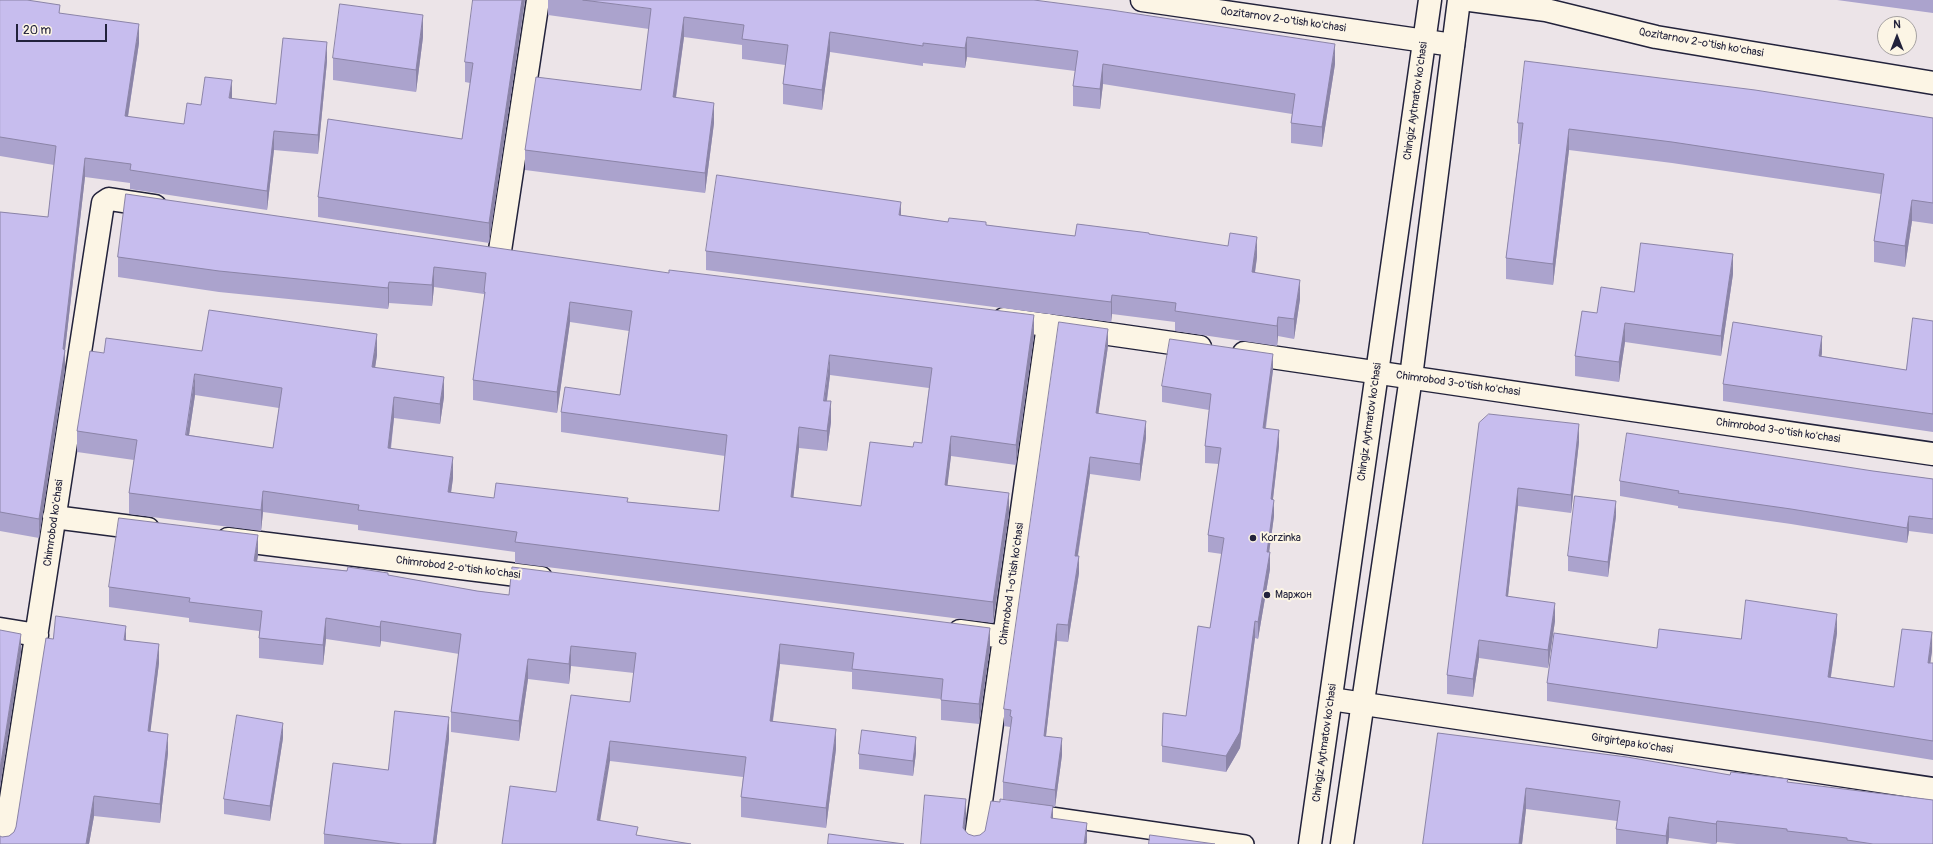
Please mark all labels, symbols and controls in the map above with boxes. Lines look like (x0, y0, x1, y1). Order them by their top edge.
street label: Qozitarnov 2-o'tish ko'chasi (1219, 5, 1347, 35)
scale bar (18, 16, 109, 42)
north arrow (1877, 16, 1917, 56)
text: N (1893, 18, 1901, 31)
text: 20 m (23, 23, 51, 38)
street label: Qozitarnov 2-o'tish ko'chasi (1637, 26, 1765, 60)
street label: Chingiz Aytmatov ko'chasi (1401, 41, 1431, 161)
street label: Chingiz Aytmatov ko'chasi (1355, 362, 1385, 482)
street label: Chimrobod 3-o'tish ko'chasi (1395, 369, 1521, 399)
street label: Chimrobod 3-o'tish ko'chasi (1715, 416, 1841, 446)
street label: Chimrobod ko'chasi (41, 479, 67, 567)
street label: Chimrobod 1-o'tish ko'chasi (997, 522, 1027, 646)
place label: Korzinka (1261, 531, 1301, 545)
marker: Korzinka (1248, 533, 1258, 543)
street label: Chimrobod 2-o'tish ko'chasi (395, 554, 521, 582)
place label: Маржон (1275, 588, 1312, 602)
marker: Маржон (1262, 590, 1272, 600)
street label: Chingiz Aytmatov ko'chasi (1310, 683, 1340, 803)
street label: Girgirtepa ko'chasi (1590, 731, 1674, 757)

